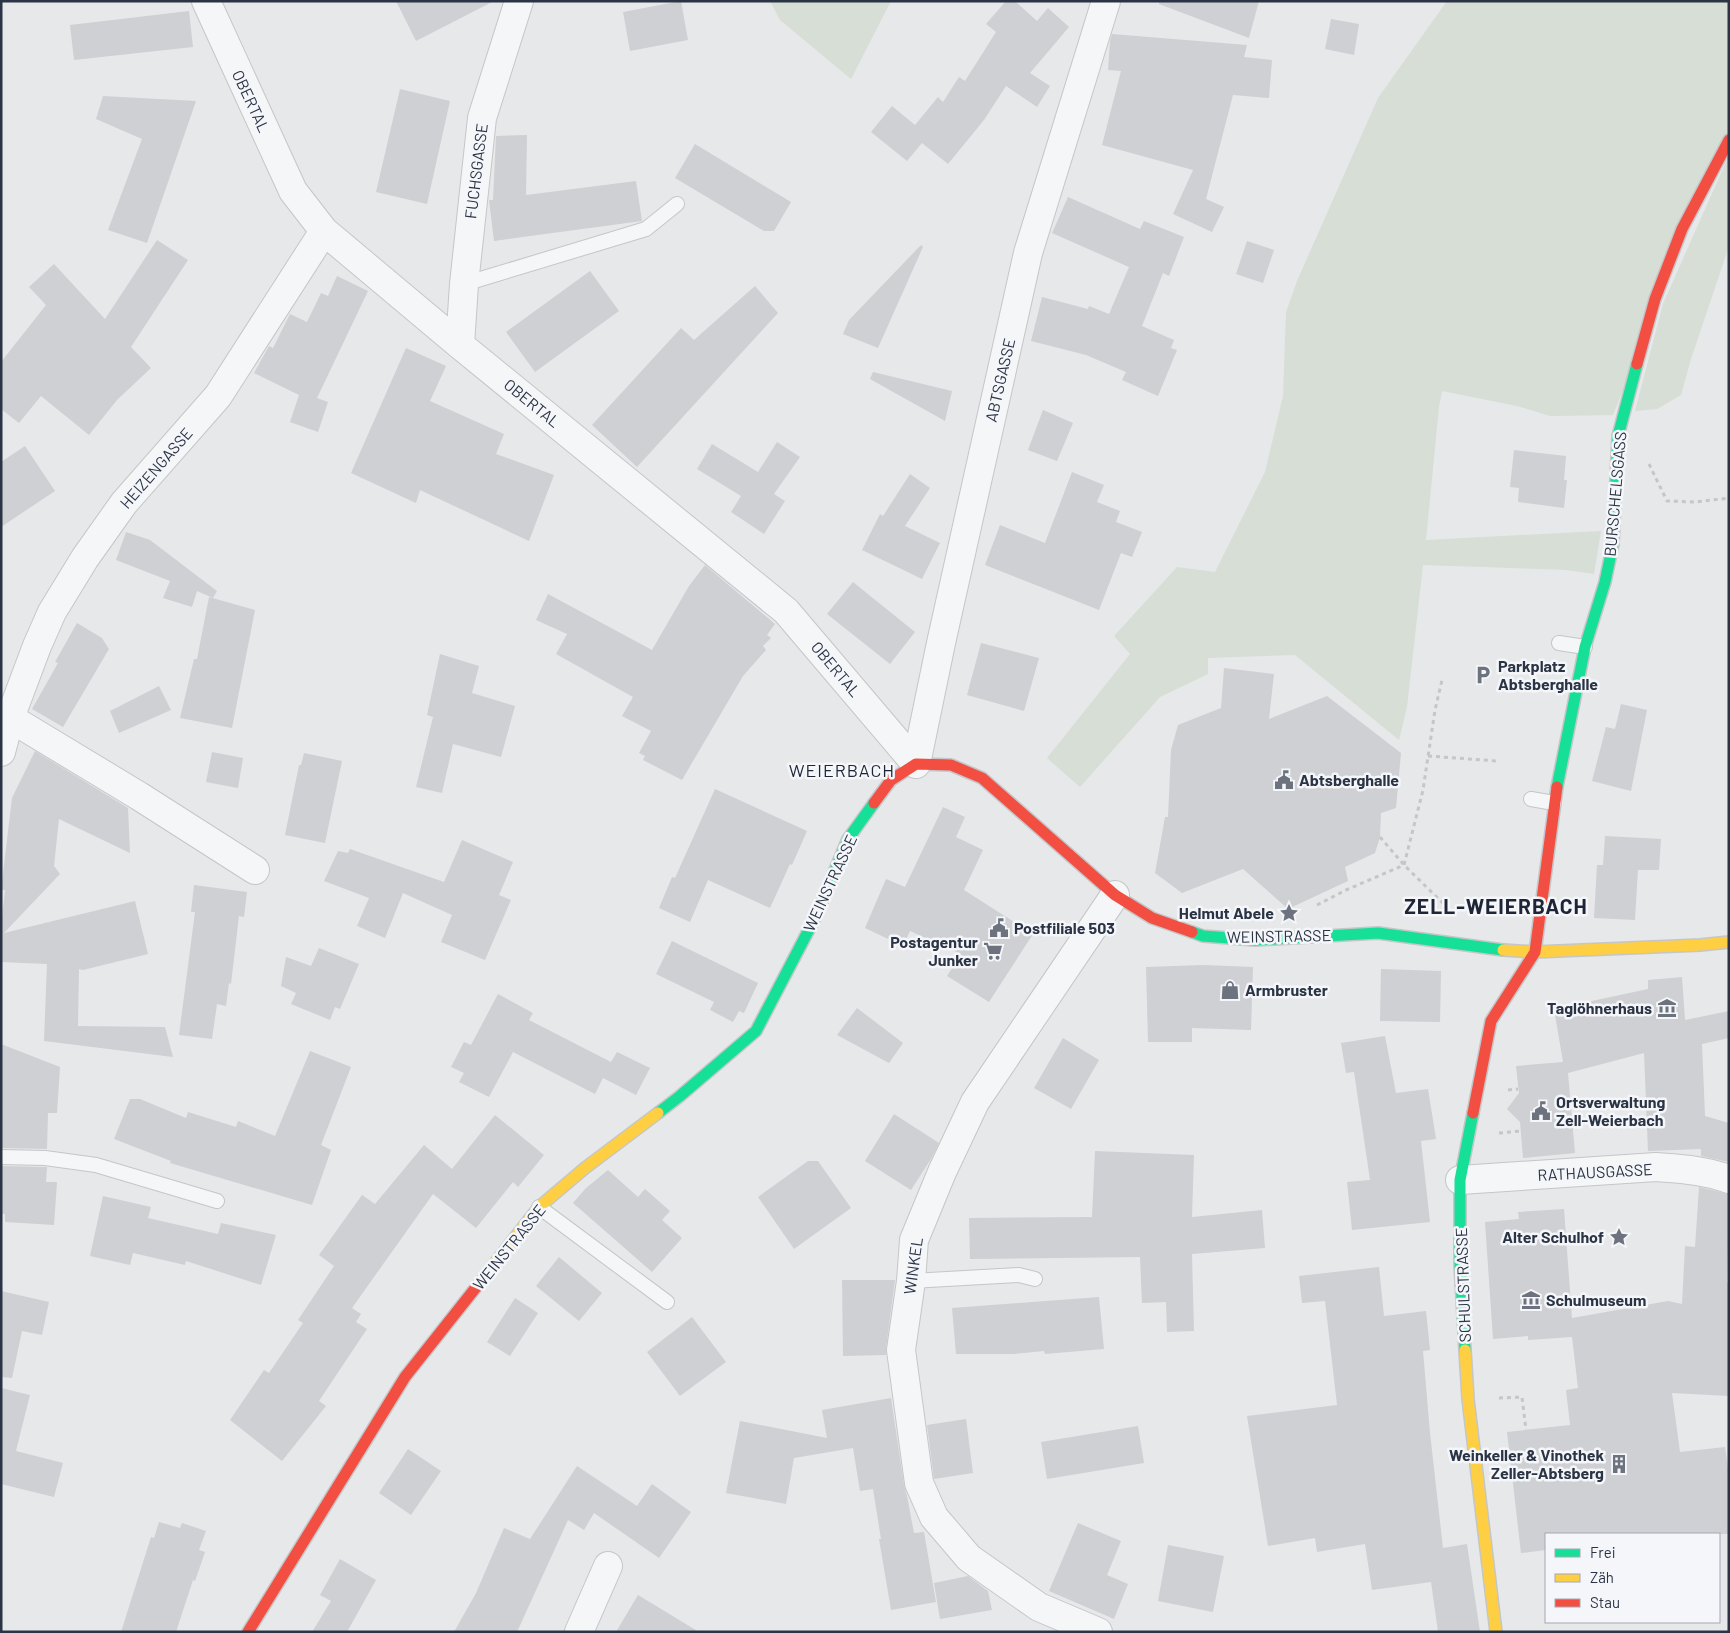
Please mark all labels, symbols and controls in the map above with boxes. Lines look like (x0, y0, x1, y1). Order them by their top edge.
street label: OBERTAL (229, 67, 274, 135)
street label: FUCHSGASSE (460, 122, 491, 220)
street label: ABTSGASSE (981, 336, 1018, 424)
street label: OBERTAL (501, 374, 564, 431)
street label: HEIZENGASSE (115, 423, 196, 512)
street label: BURSCHELSGASS (1600, 431, 1629, 557)
street label: OBERTAL (808, 637, 865, 700)
place label: Parkplatz Abtsberghalle (1498, 656, 1598, 693)
parking icon: Parkplatz Abtsberghalle (1472, 664, 1494, 686)
district label: WEIERBACH (789, 759, 895, 781)
public building icon: Abtsberghalle (1273, 769, 1295, 791)
place label: Abtsberghalle (1299, 770, 1399, 789)
street label: WEINSTRASSE (799, 831, 860, 934)
district label: ZELL-WEIERBACH (1404, 893, 1588, 918)
place icon: Helmut Abele (1278, 902, 1300, 924)
place label: Helmut Abele (1179, 903, 1274, 922)
public building icon: Postfiliale 503 (988, 917, 1010, 939)
place label: Postfiliale 503 (1014, 918, 1115, 937)
street label: WEINSTRASSE (1227, 925, 1331, 946)
place label: Postagentur Junker (890, 932, 978, 969)
supermarket icon: Postagentur Junker (982, 940, 1004, 962)
shop icon: Armbruster (1219, 979, 1241, 1001)
place label: Armbruster (1245, 980, 1328, 999)
museum icon: Taglöhnerhaus (1656, 997, 1678, 1019)
place label: Taglöhnerhaus (1547, 998, 1652, 1017)
place label: Ortsverwaltung Zell-Weierbach (1556, 1092, 1666, 1129)
public building icon: Ortsverwaltung Zell-Weierbach (1530, 1100, 1552, 1122)
street label: RATHAUSGASSE (1537, 1159, 1653, 1184)
street label: WEINSTRASSE (468, 1200, 549, 1293)
place icon: Alter Schulhof (1608, 1226, 1630, 1248)
street label: SCHULSTRASSE (1451, 1227, 1474, 1343)
place label: Alter Schulhof (1502, 1227, 1604, 1246)
street label: WINKEL (899, 1236, 926, 1296)
museum icon: Schulmuseum (1520, 1289, 1542, 1311)
place label: Schulmuseum (1546, 1290, 1646, 1309)
place label: Weinkeller & Vinothek Zeller-Abtsberg (1449, 1445, 1604, 1482)
building icon: Weinkeller & Vinothek Zeller-Abtsberg (1608, 1453, 1630, 1475)
legend (1545, 1533, 1720, 1623)
text: Frei (1590, 1543, 1616, 1561)
text: Zäh (1590, 1568, 1614, 1586)
text: Stau (1590, 1593, 1620, 1611)

